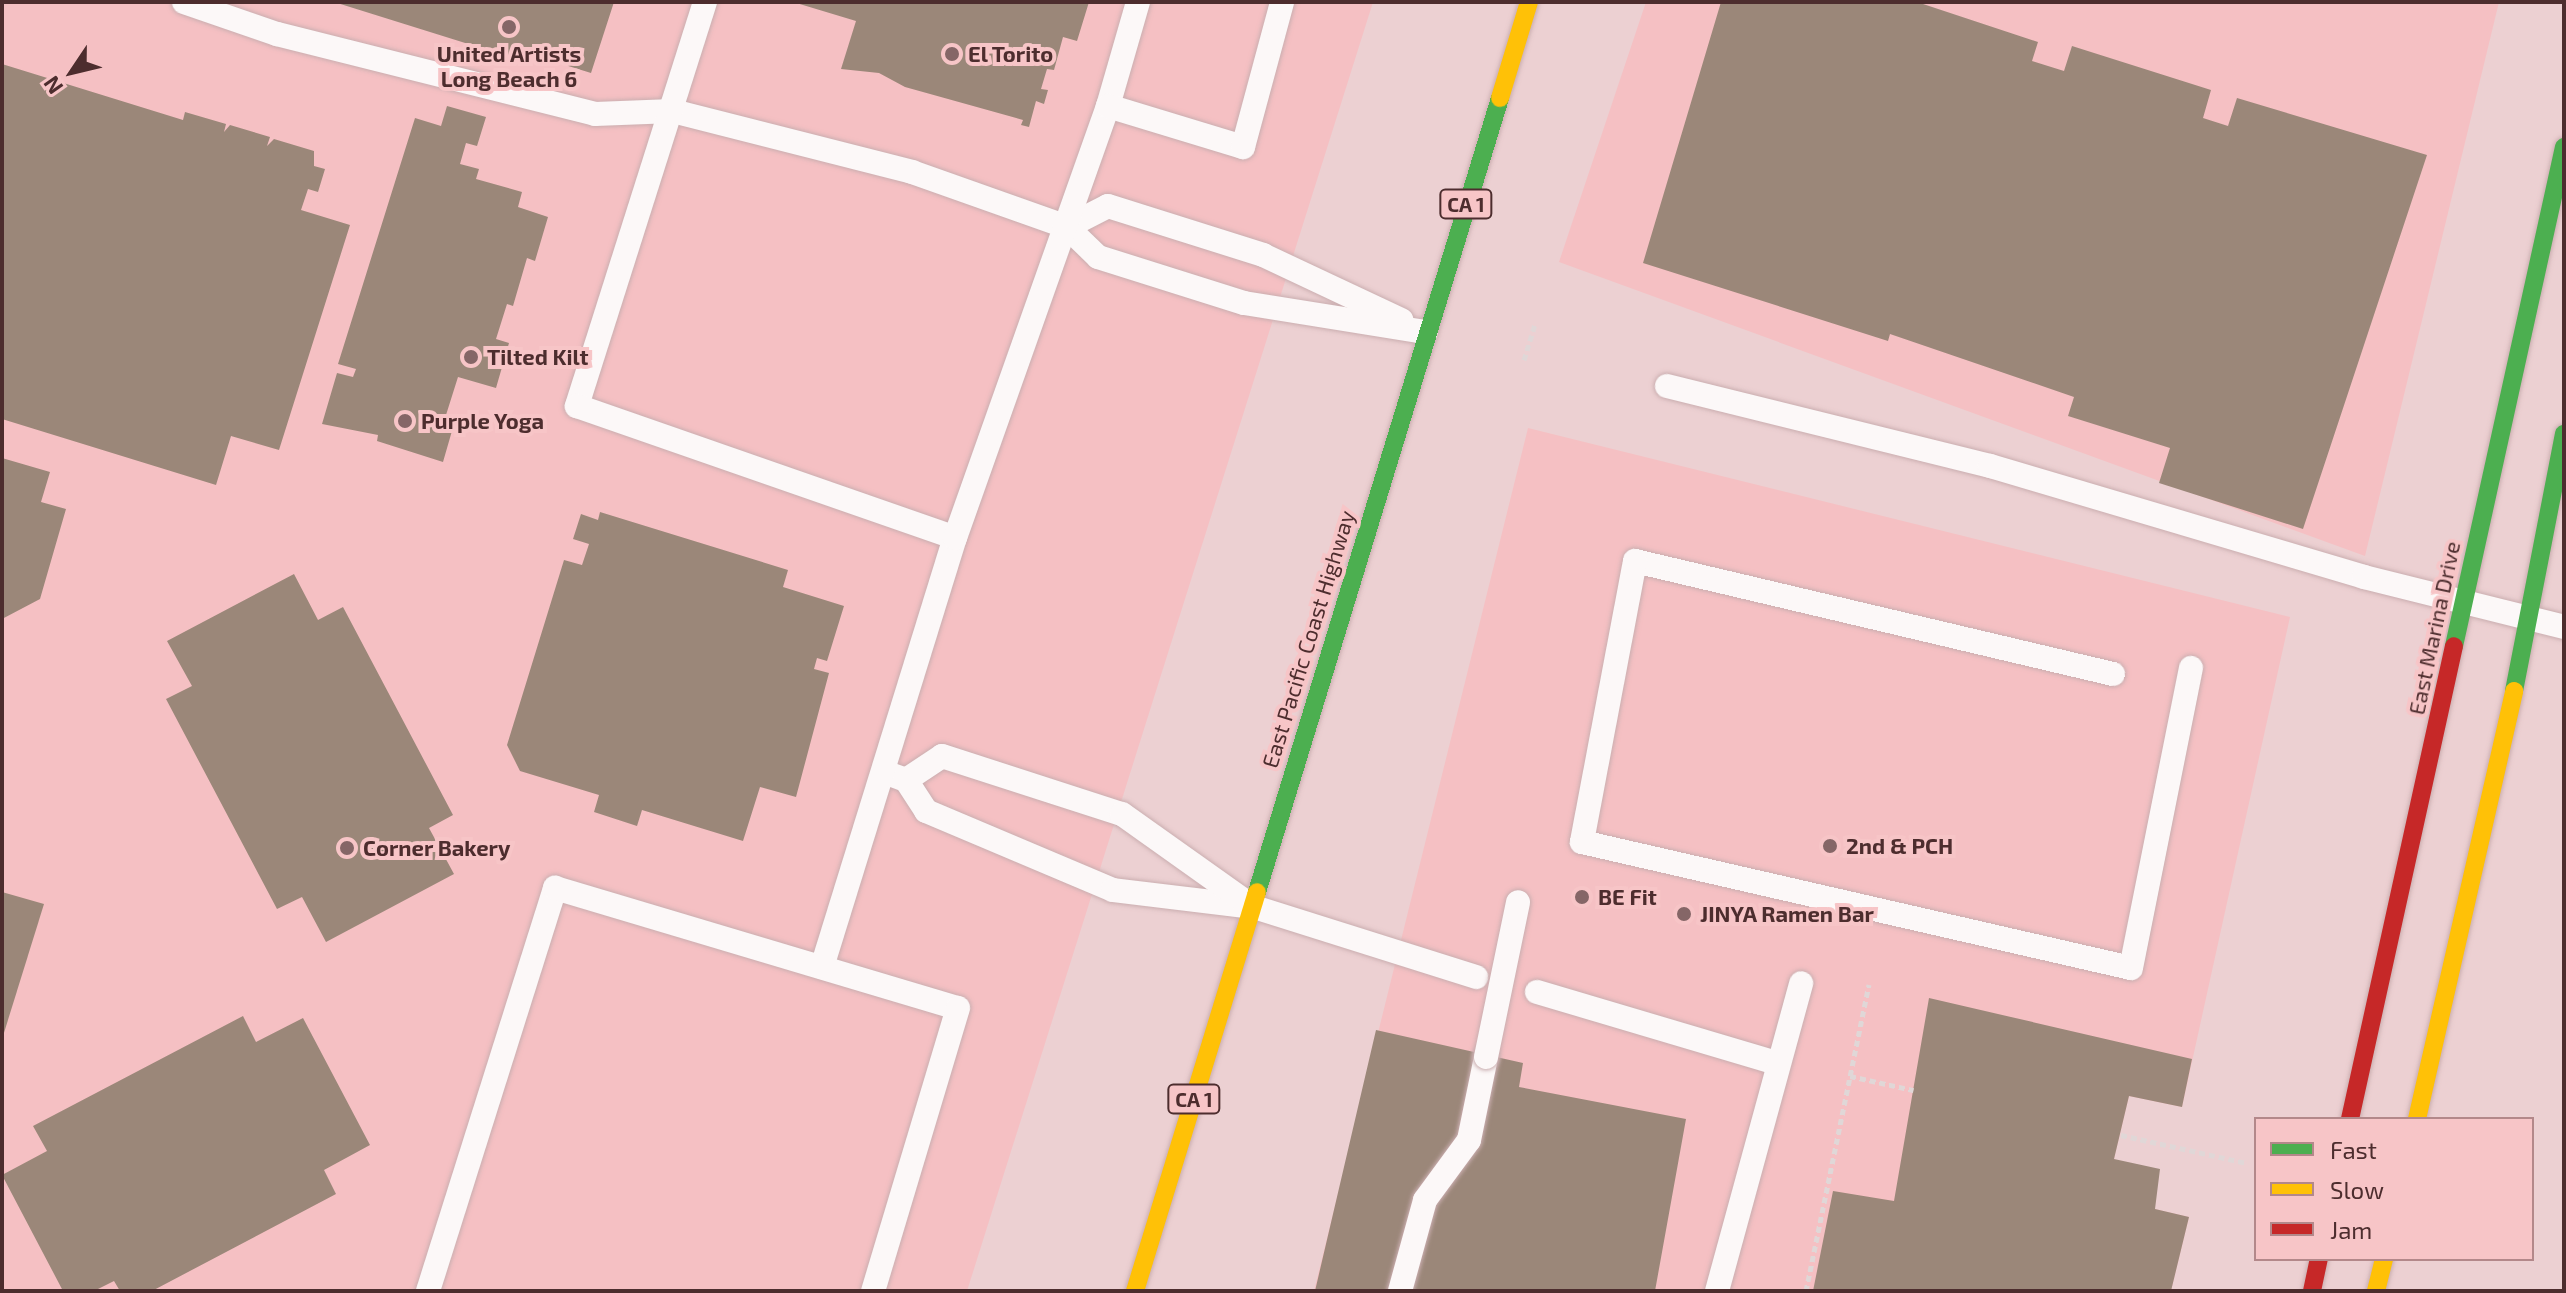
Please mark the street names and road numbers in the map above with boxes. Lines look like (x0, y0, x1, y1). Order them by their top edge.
road number: CA 1 (1438, 188, 1494, 220)
street label: East Pacific Coast Highway (1256, 507, 1360, 771)
street label: East Marina Drive (2403, 539, 2465, 717)
road number: CA 1 (1166, 1083, 1222, 1115)

